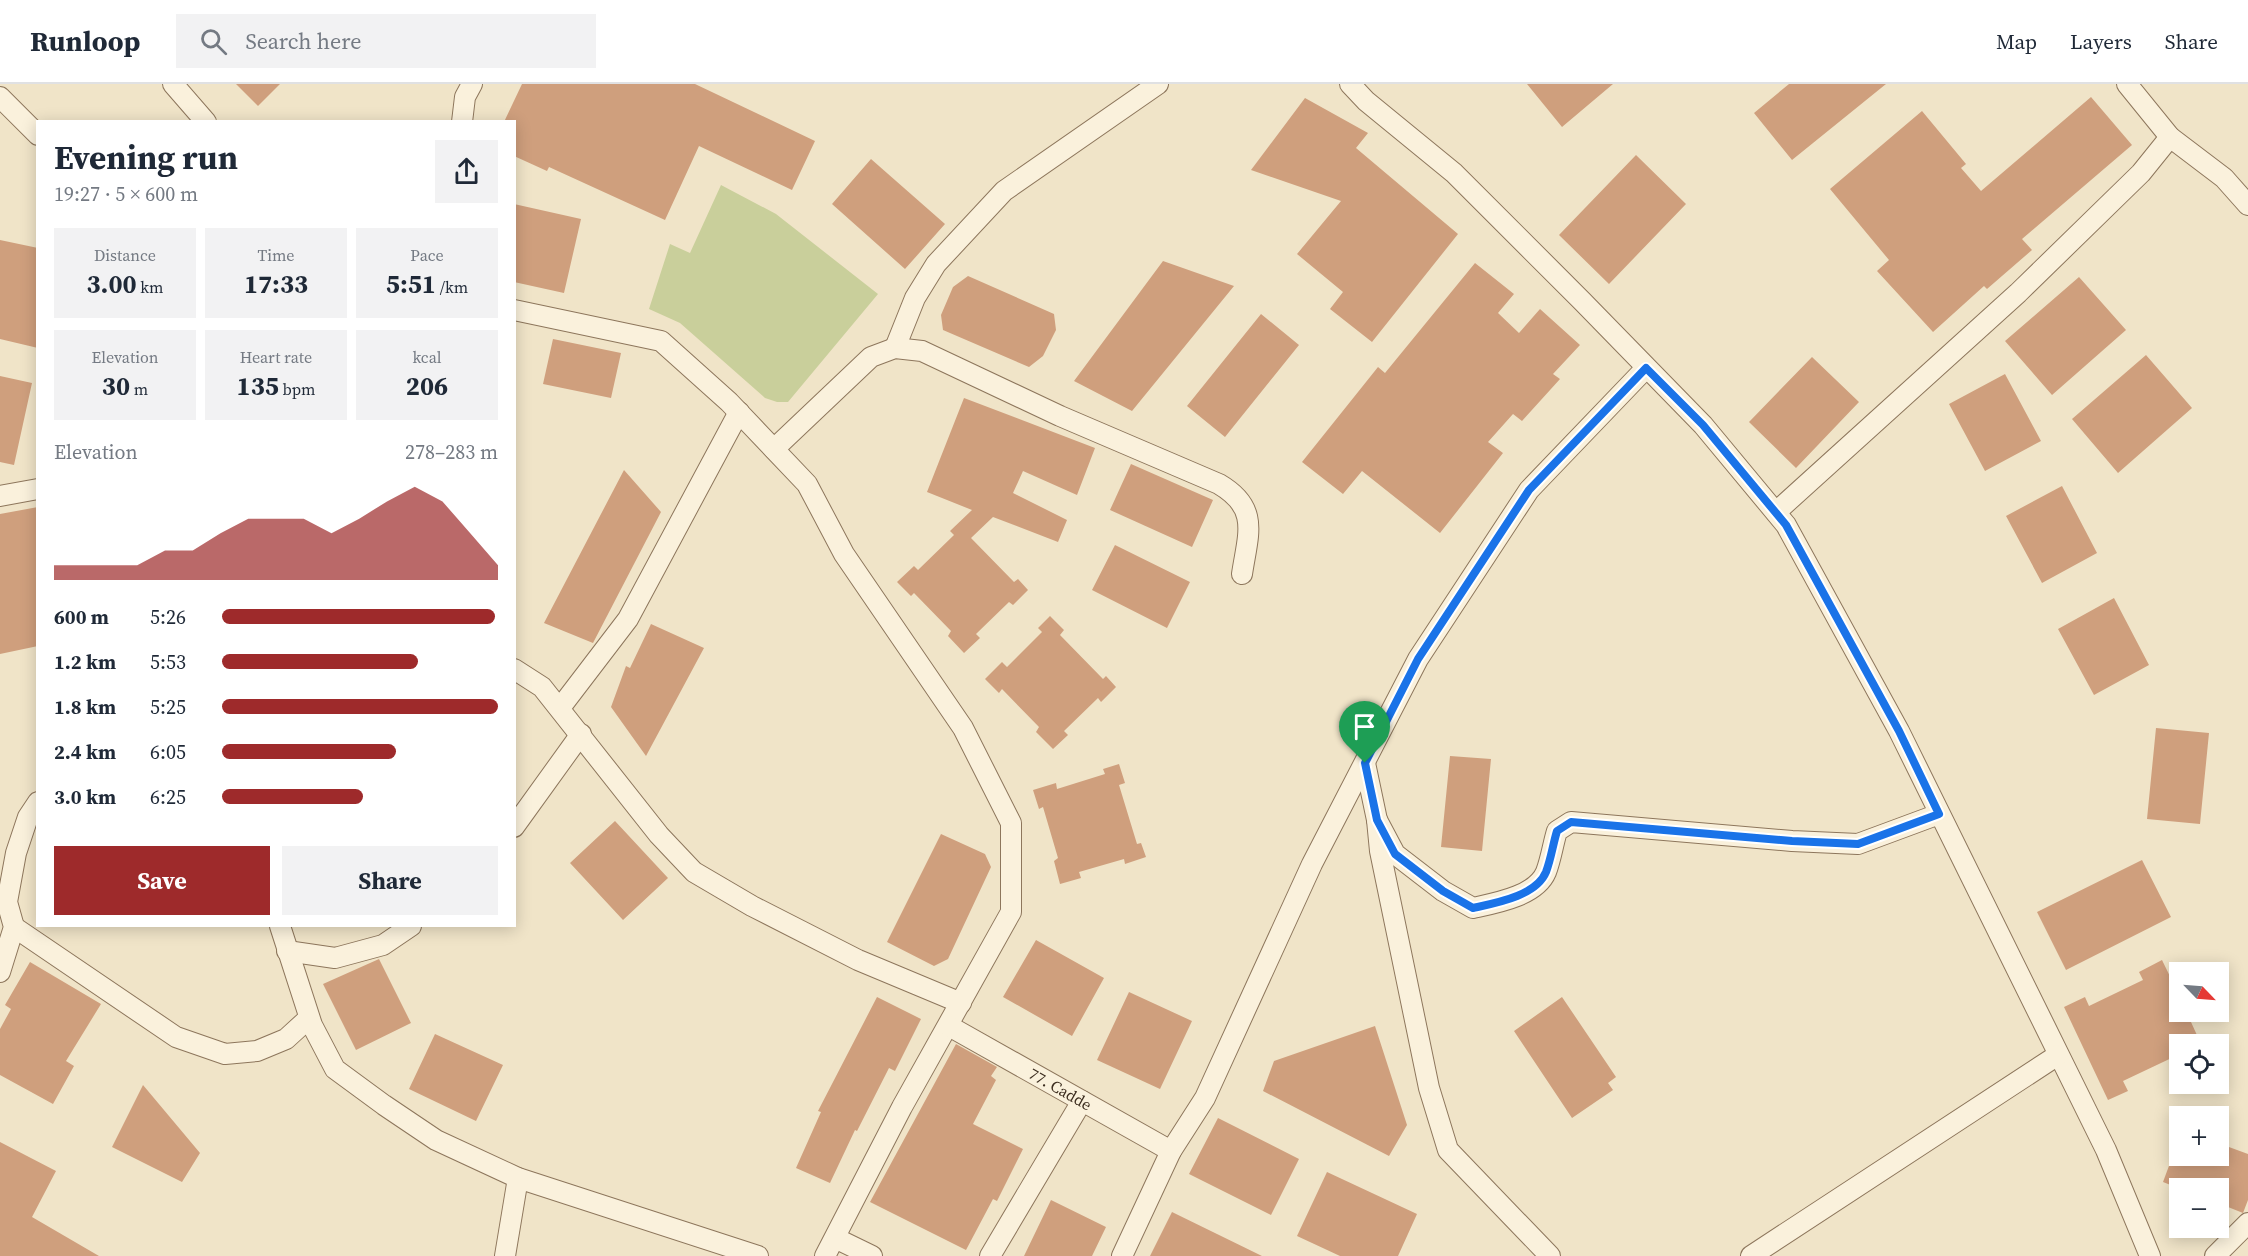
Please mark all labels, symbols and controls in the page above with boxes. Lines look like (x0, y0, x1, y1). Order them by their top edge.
search box (176, 14, 596, 68)
text: Runloop (30, 22, 140, 60)
icon: search (197, 25, 230, 58)
text: Search here (245, 26, 361, 56)
text: Map (1996, 27, 2037, 56)
text: Layers (2070, 27, 2132, 56)
text: Share (2165, 27, 2218, 56)
text: Evening run (54, 135, 238, 180)
button: share (435, 140, 498, 203)
text: 19:27 · 5 × 600 m (54, 180, 198, 208)
text: Distance (94, 244, 156, 266)
text: Time (257, 244, 295, 266)
text: Pace (410, 244, 444, 266)
text: 3.00 (87, 266, 137, 302)
text: 17:33 (244, 266, 308, 302)
text: 5:51 (386, 266, 436, 302)
text: km (137, 276, 163, 298)
text: /km (436, 276, 468, 298)
text: Elevation (92, 346, 158, 368)
text: Heart rate (240, 346, 312, 368)
text: kcal (412, 346, 442, 368)
text: 30 (102, 368, 130, 404)
text: 135 (237, 368, 279, 404)
text: 206 (406, 368, 448, 404)
text: m (130, 378, 148, 400)
text: bpm (279, 378, 315, 400)
text: Elevation (54, 438, 138, 466)
text: 278–283 m (405, 438, 498, 466)
text: 600 m (54, 603, 109, 631)
text: 5:26 (150, 603, 186, 631)
text: 1.2 km (54, 648, 116, 676)
text: 5:53 (150, 648, 186, 676)
text: 1.8 km (54, 693, 116, 721)
text: 5:25 (150, 693, 186, 721)
pin (1339, 701, 1390, 763)
icon: arrive (1348, 710, 1381, 743)
text: 2.4 km (54, 738, 116, 766)
text: 6:05 (150, 738, 186, 766)
text: 3.0 km (54, 783, 116, 811)
text: 6:25 (150, 783, 186, 811)
button: Save (54, 846, 270, 915)
button: Share (282, 846, 498, 915)
north arrow (2169, 962, 2229, 1022)
map controls (2169, 962, 2229, 1238)
button: locate (2169, 1034, 2229, 1094)
street label: 77. Cadde (1025, 1062, 1096, 1115)
button: + (2169, 1106, 2229, 1166)
button: − (2169, 1178, 2229, 1238)

